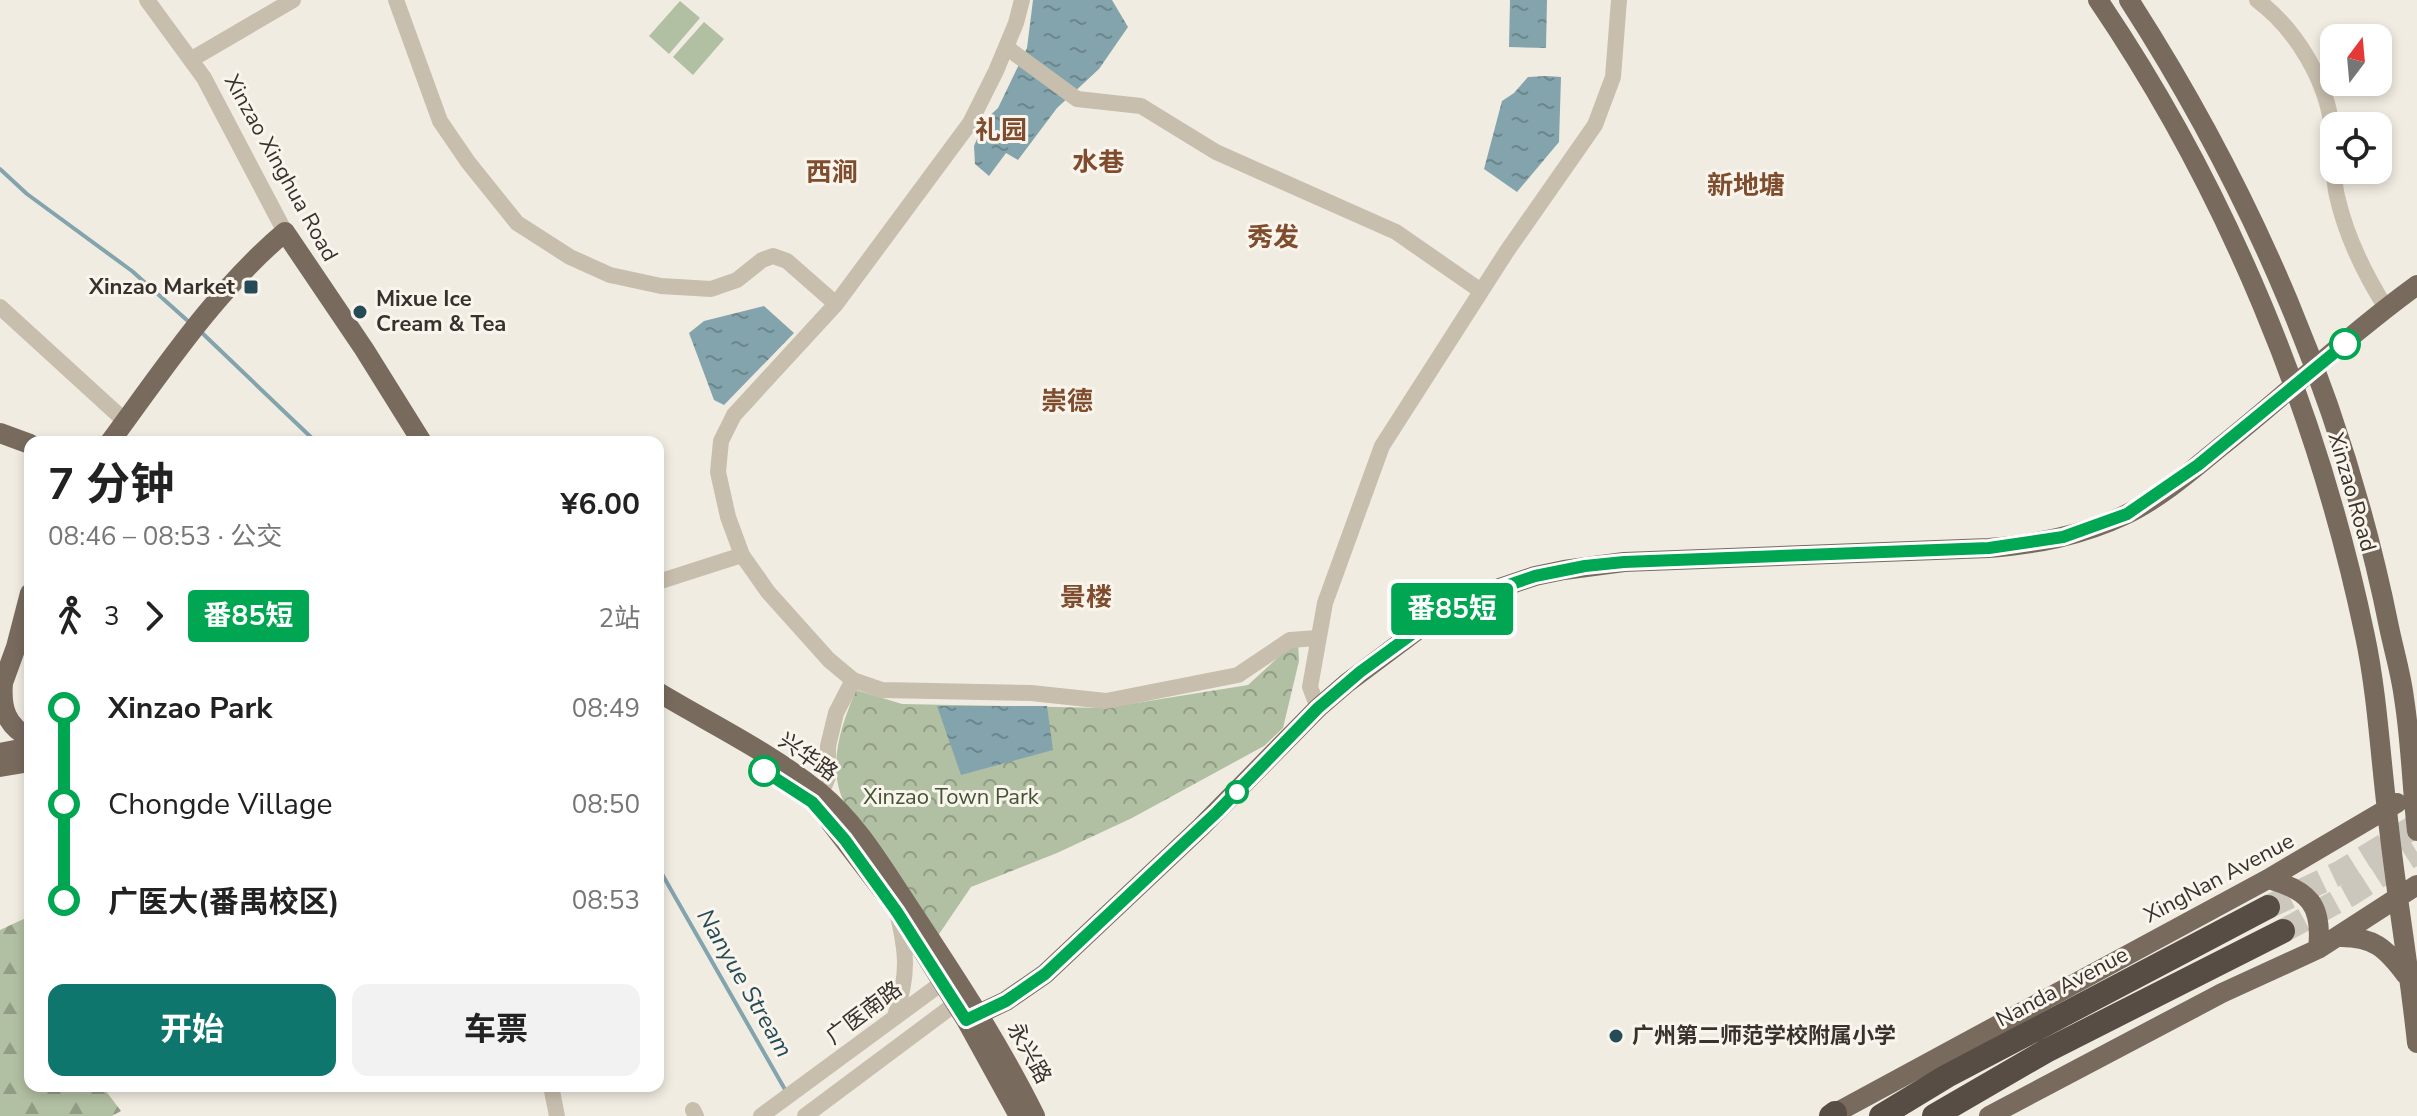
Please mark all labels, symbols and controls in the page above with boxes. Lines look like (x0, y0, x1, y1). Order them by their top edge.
north arrow (2320, 24, 2392, 96)
map controls (2320, 24, 2392, 184)
street label: Xinzao Xinghua Road (217, 69, 345, 267)
button: locate (2320, 112, 2392, 184)
district label: 礼园 (975, 113, 1027, 148)
district label: 水巷 (1072, 145, 1124, 180)
district label: 西涧 (806, 155, 858, 190)
district label: 新地塘 (1707, 168, 1785, 203)
district label: 秀发 (1247, 220, 1299, 255)
place label: Xinzao Market (88, 272, 236, 302)
marker: Xinzao Market (242, 278, 260, 296)
place label: Mixue Ice Cream & Tea (376, 284, 506, 339)
marker: Mixue Ice Cream & Tea (351, 303, 369, 321)
unlabelled marker (2330, 329, 2360, 359)
district label: 崇德 (1041, 384, 1093, 419)
street label: Xinzao Road (2321, 429, 2383, 555)
text: 7 分钟 (48, 455, 174, 515)
text: ¥6.00 (561, 484, 640, 525)
text: 08:46 – 08:53 · 公交 (48, 519, 282, 554)
district label: 景楼 (1060, 580, 1112, 615)
line badge: 番85短 (1396, 583, 1508, 635)
text: 番85短 (1407, 590, 1497, 628)
icon: walk (48, 594, 92, 638)
icon: forward (132, 594, 176, 638)
text: 番85短 (204, 597, 293, 635)
text: 3 (104, 599, 120, 634)
text: 2站 (598, 601, 640, 636)
text: Xinzao Park (108, 688, 272, 729)
text: 08:49 (572, 691, 640, 726)
street label: 兴华路 (772, 726, 844, 788)
unlabelled marker (749, 756, 779, 786)
unlabelled marker (1226, 781, 1248, 803)
park label: Xinzao Town Park (863, 782, 1040, 812)
text: Chongde Village (108, 784, 333, 825)
text: 08:50 (572, 787, 640, 822)
street label: XingNan Avenue (2139, 826, 2299, 930)
text: 广医大(番禺校区) (108, 882, 339, 923)
text: 08:53 (572, 883, 640, 918)
water label: Nanyue Stream (690, 903, 800, 1063)
street label: Nanda Avenue (1991, 940, 2133, 1034)
street label: 广医南路 (820, 975, 908, 1051)
button: 开始 (48, 984, 336, 1076)
button: 车票 (352, 984, 640, 1076)
street label: 永兴路 (1000, 1017, 1058, 1089)
place label: 广州第二师范学校附属小学 (1632, 1021, 1896, 1051)
marker: 广州第二师范学校附属小学 (1607, 1027, 1625, 1045)

